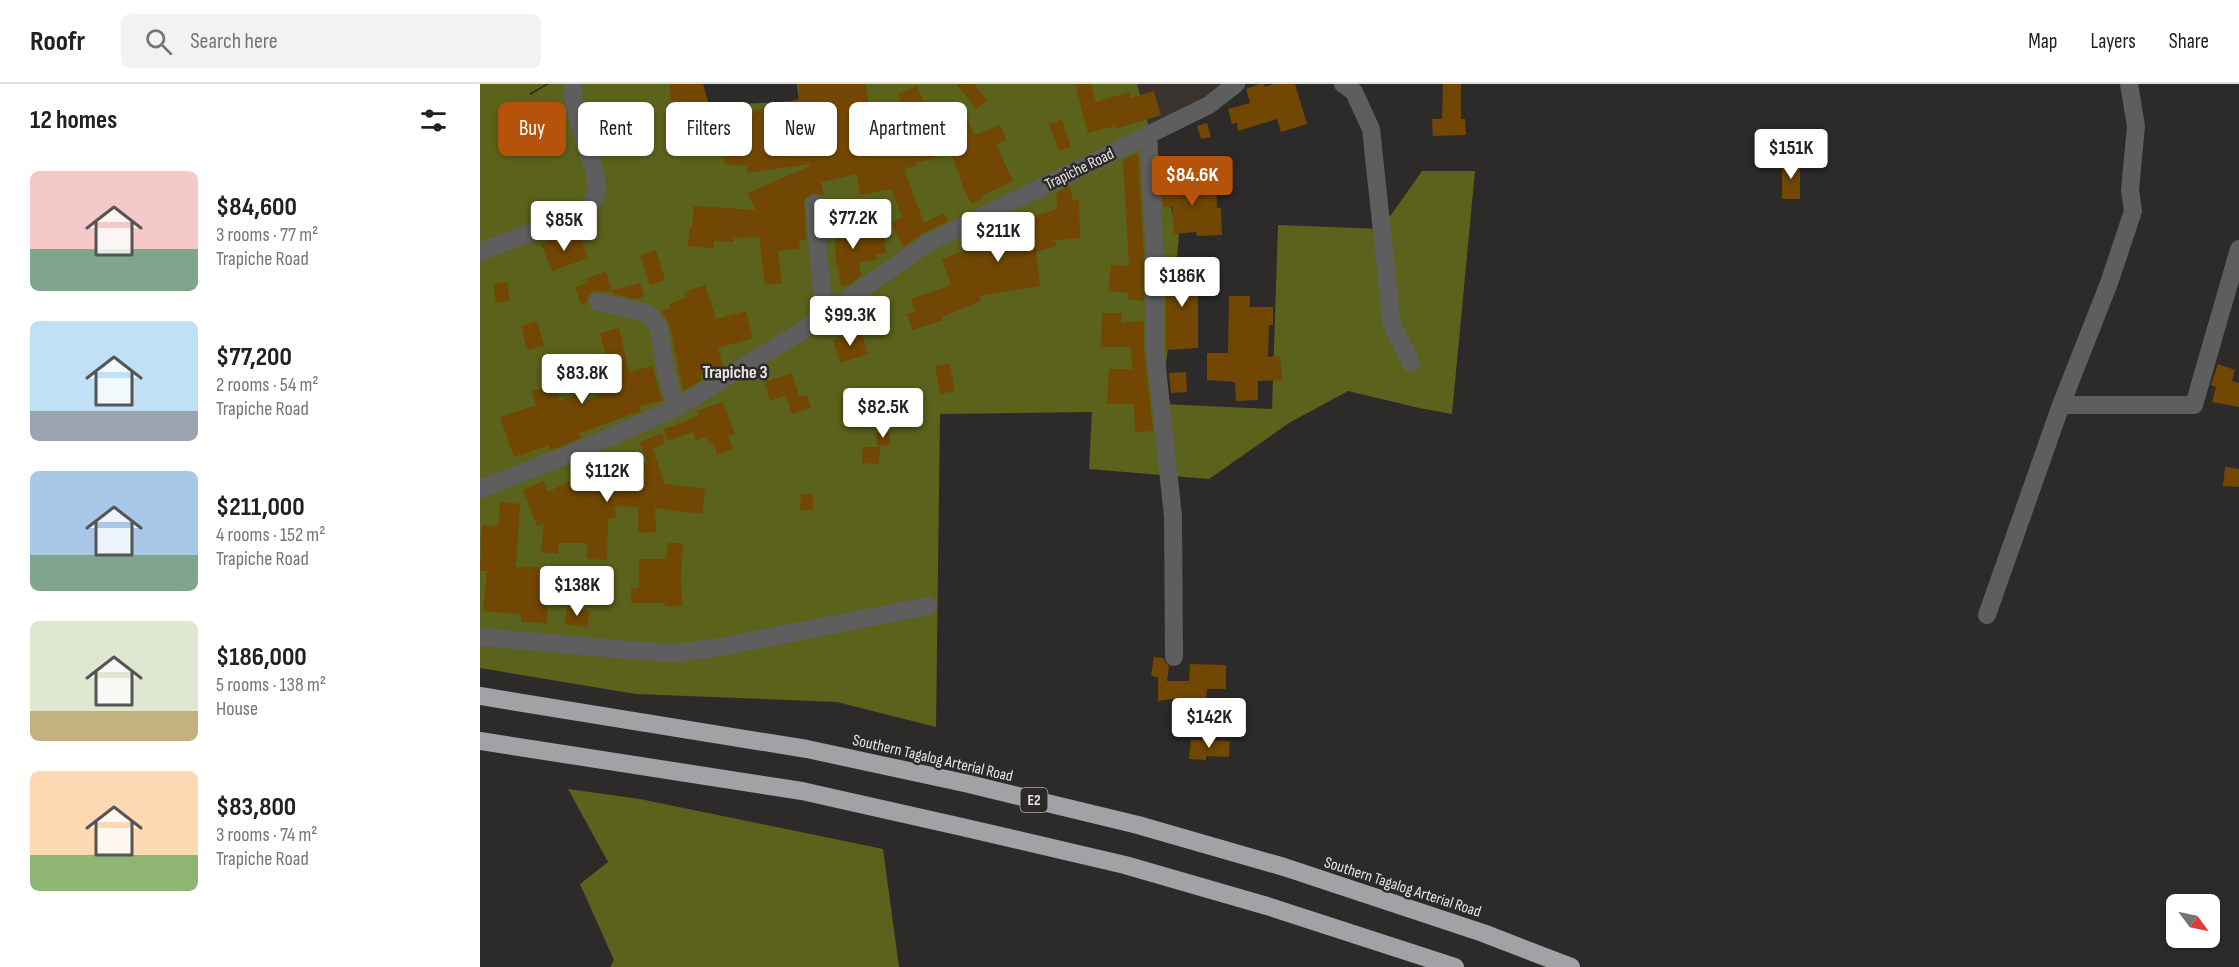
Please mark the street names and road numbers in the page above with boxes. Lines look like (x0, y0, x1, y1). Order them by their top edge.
street label: Trapiche Road (1042, 145, 1117, 194)
street label: Southern Tagalog Arterial Road (851, 731, 1015, 786)
road number: E2 (1020, 788, 1048, 812)
street label: Southern Tagalog Arterial Road (1322, 853, 1483, 922)

